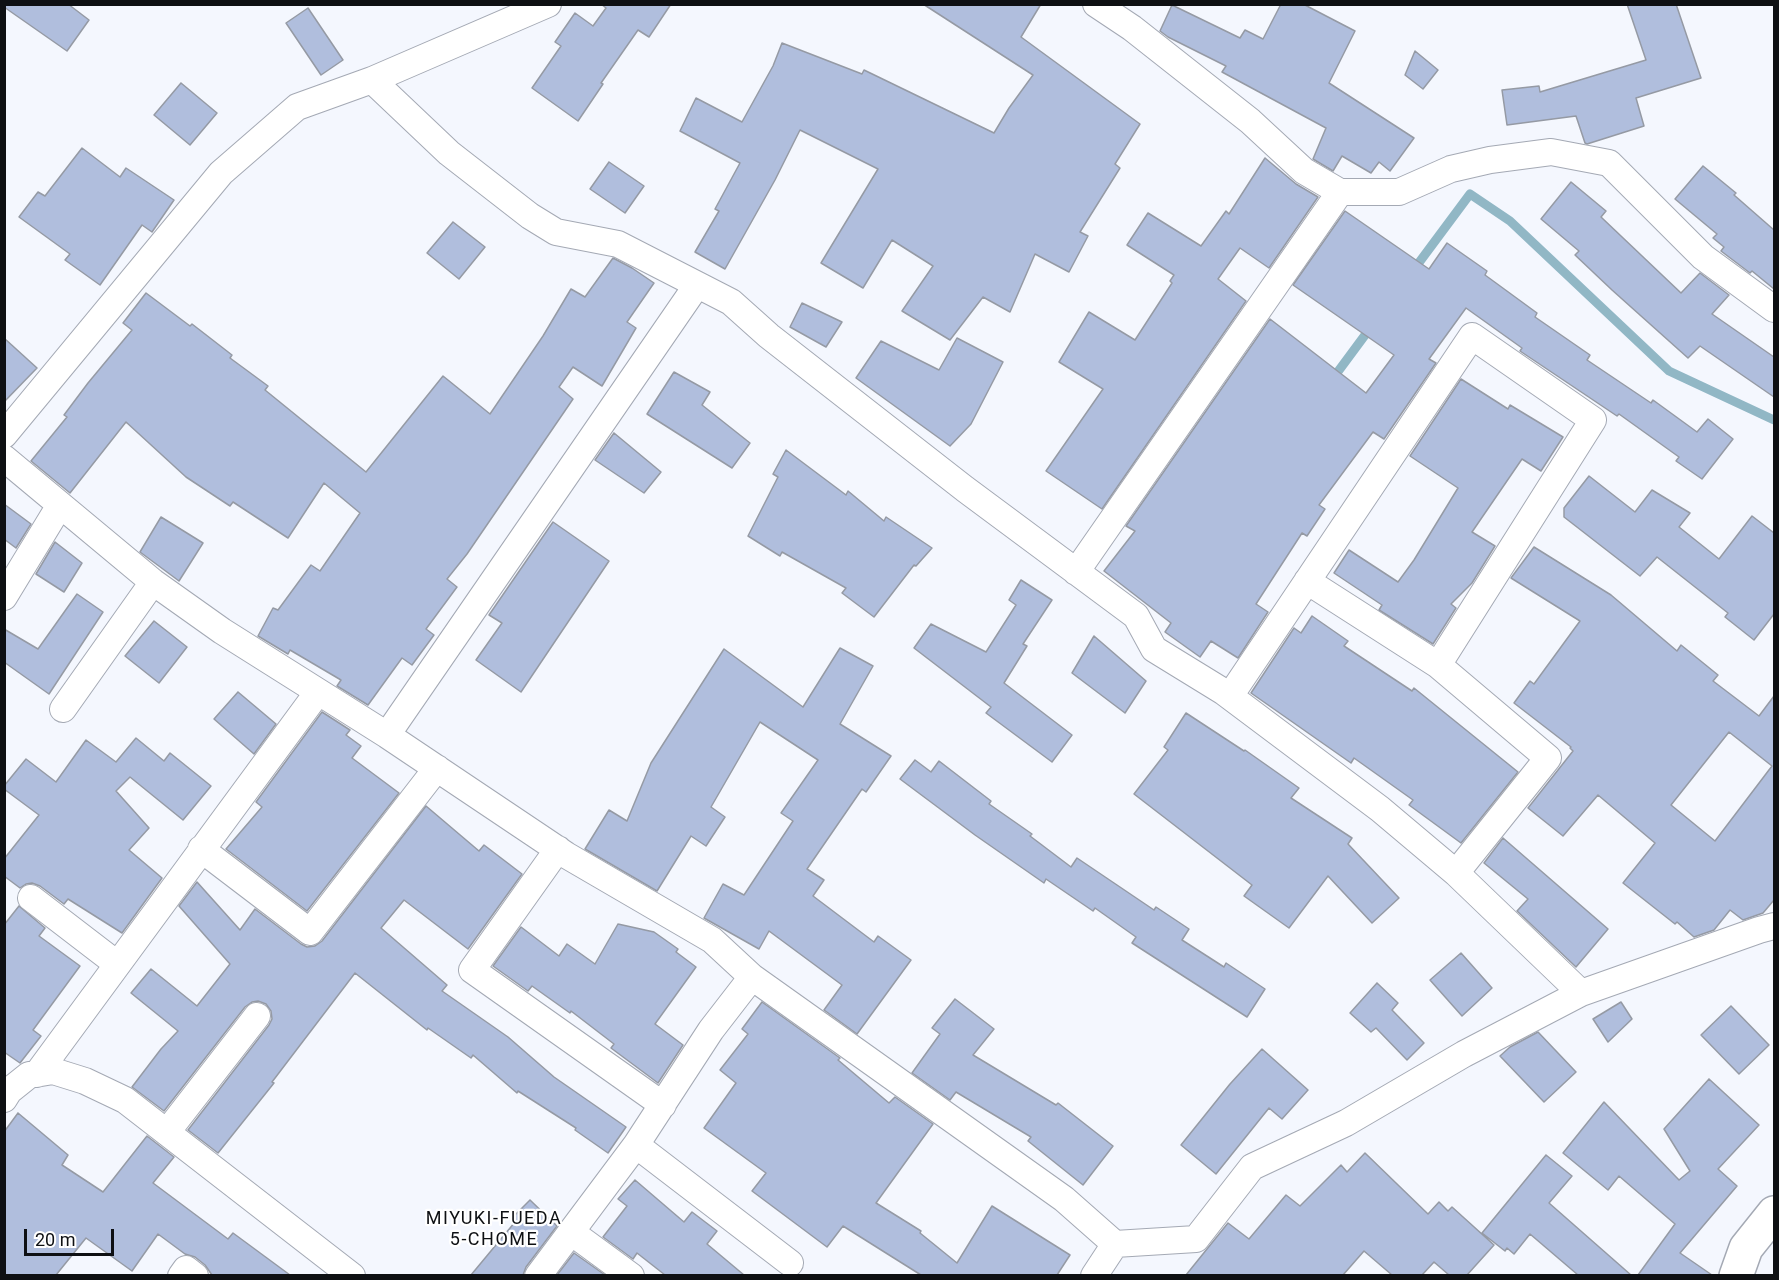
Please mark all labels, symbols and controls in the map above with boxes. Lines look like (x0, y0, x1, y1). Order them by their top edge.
district label: MIYUKI-FUEDA 5-CHOME (426, 1208, 562, 1250)
scale bar (27, 1217, 117, 1255)
text: 20 m (35, 1229, 75, 1250)

